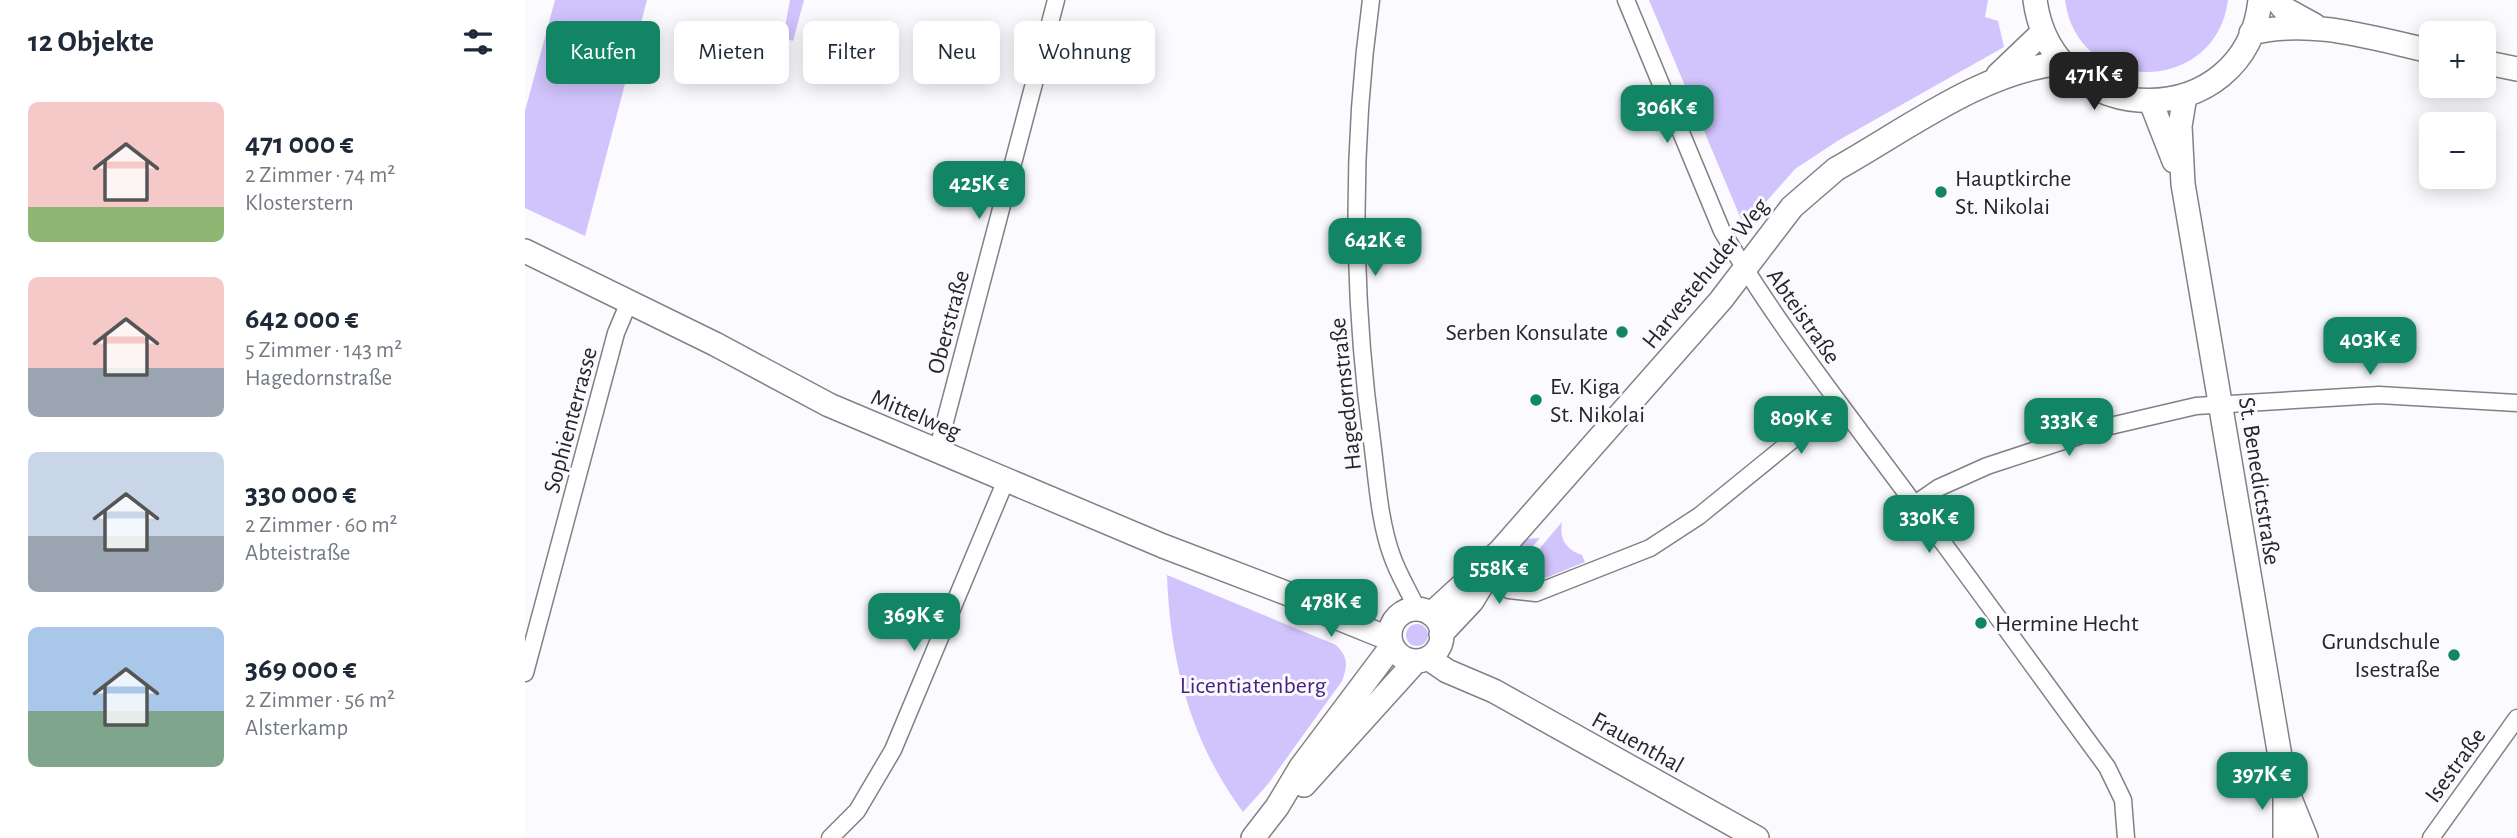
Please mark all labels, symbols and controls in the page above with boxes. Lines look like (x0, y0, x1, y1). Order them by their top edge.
chip: Kaufen (546, 21, 660, 84)
chip: Mieten (674, 21, 789, 84)
chip: Filter (803, 21, 899, 84)
chip: Neu (913, 21, 1000, 84)
chip: Wohnung (1014, 21, 1155, 84)
map controls (2419, 21, 2496, 189)
button: + (2419, 21, 2496, 98)
icon: filters (459, 23, 497, 61)
text: 12 Objekte (28, 27, 154, 57)
pin: 471K € (2037, 52, 2151, 112)
text: 471K € (2065, 63, 2123, 86)
pin: 306K € (1610, 86, 1724, 145)
text: 306K € (1637, 96, 1697, 119)
button: − (2419, 112, 2496, 189)
text: 471 000 € (245, 129, 354, 159)
icon: home (84, 130, 168, 214)
pin: 425K € (922, 162, 1036, 221)
text: 2 Zimmer · 74 m² (245, 164, 395, 187)
place label: Hauptkirche St. Nikolai (1955, 167, 2071, 219)
text: 425K € (949, 172, 1009, 195)
marker: Hauptkirche St. Nikolai (1933, 184, 1949, 200)
text: Klosterstern (245, 192, 354, 215)
street label: Harvestehuder Weg (1638, 194, 1774, 353)
pin: 642K € (1318, 218, 1432, 278)
text: 642K € (1344, 229, 1406, 252)
street label: Abteistraße (1762, 265, 1845, 368)
street label: Oberstraße (924, 268, 974, 377)
text: 642 000 € (245, 304, 359, 334)
icon: home (84, 305, 168, 389)
street label: Hagedornstraße (1326, 316, 1366, 471)
pin: 403K € (2313, 318, 2427, 377)
place label: Serben Konsulate (1446, 321, 1608, 345)
marker: Serben Konsulate (1614, 324, 1630, 340)
text: 403K € (2339, 328, 2401, 351)
text: 5 Zimmer · 143 m² (245, 339, 402, 362)
street label: Sophienterrasse (540, 345, 602, 496)
text: Hagedornstraße (245, 367, 392, 390)
place label: Ev. Kiga St. Nikolai (1550, 375, 1645, 427)
street label: Mittelweg (867, 385, 964, 445)
marker: Ev. Kiga St. Nikolai (1528, 392, 1544, 408)
pin: 809K € (1744, 396, 1858, 456)
street label: St. Benedictstraße (2234, 396, 2284, 567)
pin: 333K € (2012, 398, 2126, 458)
text: 809K € (1770, 407, 1832, 430)
text: 333K € (2040, 409, 2098, 432)
text: 330 000 € (245, 479, 356, 509)
icon: home (84, 480, 168, 564)
pin: 330K € (1872, 496, 1986, 555)
text: 330K € (1899, 506, 1959, 529)
text: 2 Zimmer · 60 m² (245, 514, 398, 537)
text: Abteistraße (245, 542, 350, 565)
pin: 558K € (1442, 546, 1556, 606)
text: 558K € (1470, 557, 1528, 580)
pin: 478K € (1274, 580, 1388, 639)
text: 478K € (1301, 590, 1361, 613)
pin: 369K € (857, 594, 971, 653)
text: 369K € (884, 604, 944, 627)
place label: Hermine Hecht (1995, 612, 2139, 636)
marker: Hermine Hecht (1973, 615, 1989, 631)
place label: Grundschule Isestraße (2322, 630, 2440, 682)
marker: Grundschule Isestraße (2446, 647, 2462, 663)
text: 369 000 € (245, 654, 357, 684)
icon: home (84, 655, 168, 739)
park label: Licentiatenberg (1180, 674, 1327, 698)
text: 2 Zimmer · 56 m² (245, 689, 395, 712)
street label: Frauenthal (1588, 708, 1687, 778)
text: Alsterkamp (245, 717, 348, 740)
street label: Isestraße (2421, 724, 2491, 807)
pin: 397K € (2205, 752, 2319, 812)
text: 397K € (2233, 763, 2291, 786)

